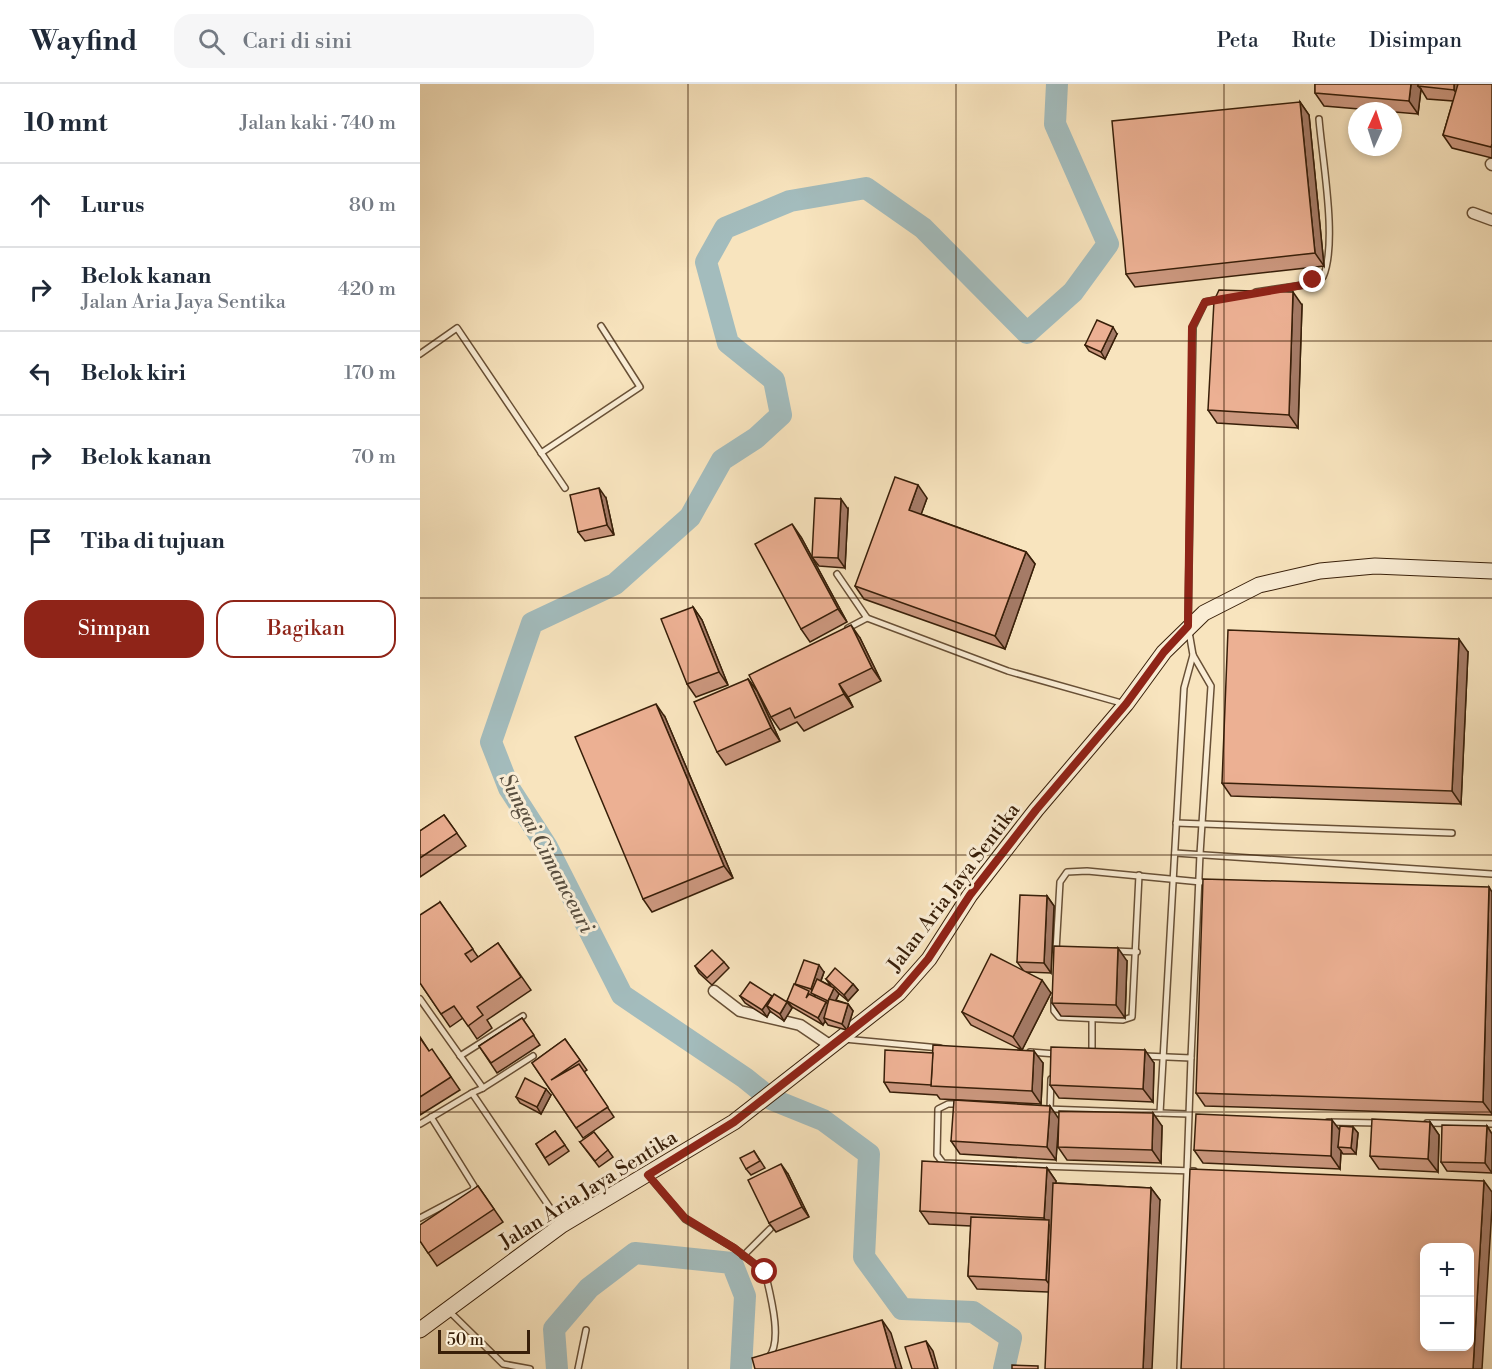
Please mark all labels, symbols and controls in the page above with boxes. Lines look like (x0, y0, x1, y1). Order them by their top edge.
search box (174, 14, 594, 68)
text: Wayfind (30, 24, 138, 59)
icon: search (195, 25, 228, 58)
text: Cari di sini (243, 28, 352, 55)
text: Peta (1217, 28, 1259, 54)
text: Rute (1292, 28, 1336, 54)
text: Disimpan (1369, 28, 1462, 54)
north arrow (1348, 102, 1402, 156)
text: 10 mnt (24, 107, 108, 139)
text: Jalan kaki · 740 m (240, 111, 396, 136)
icon: ahead (24, 189, 57, 222)
text: Lurus (81, 192, 144, 219)
text: 80 m (349, 193, 396, 218)
text: Belok kanan (81, 263, 211, 290)
route end (1299, 266, 1325, 292)
icon: right (24, 273, 57, 306)
text: 420 m (338, 277, 396, 302)
text: Jalan Aria Jaya Sentika (81, 290, 286, 315)
icon: left (24, 357, 57, 390)
text: Belok kiri (81, 360, 186, 387)
text: 170 m (344, 361, 396, 386)
icon: right (24, 441, 57, 474)
text: Belok kanan (81, 444, 211, 471)
text: 70 m (352, 445, 396, 470)
icon: arrive (24, 525, 57, 558)
text: Tiba di tujuan (81, 528, 225, 555)
button: Simpan (24, 600, 204, 658)
button: Bagikan (216, 600, 396, 658)
water label: Sungai Cimanceuri (493, 769, 599, 938)
street label: Jalan Aria Jaya Sentika (882, 798, 1026, 978)
street label: Jalan Aria Jaya Sentika (494, 1125, 683, 1256)
map controls (1420, 1243, 1474, 1351)
button: + (1420, 1243, 1474, 1297)
route start (751, 1258, 777, 1284)
button: − (1420, 1297, 1474, 1351)
scale bar (438, 1327, 530, 1354)
text: 50 m (447, 1330, 484, 1350)

